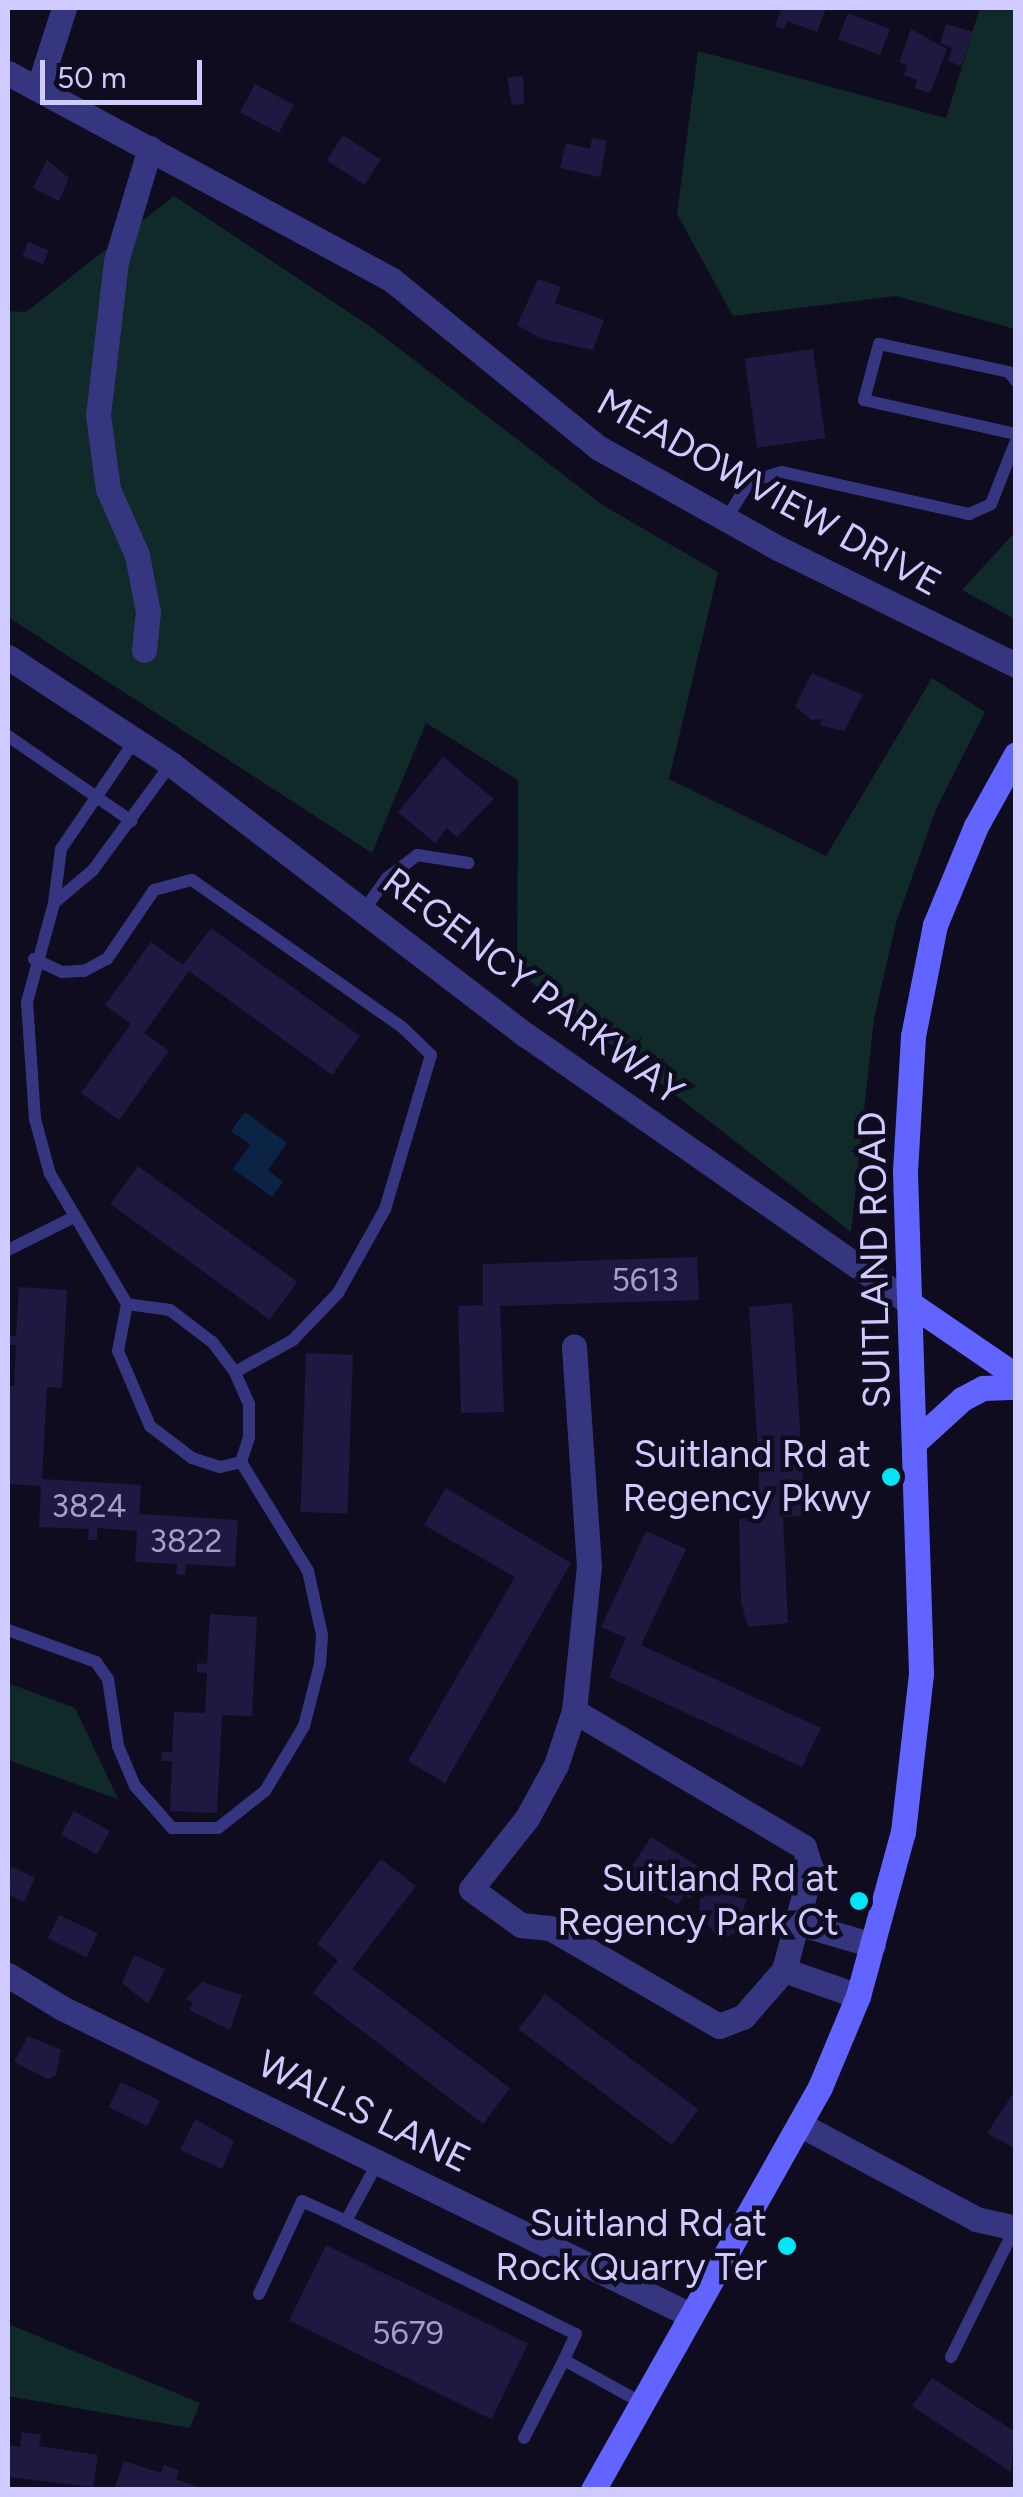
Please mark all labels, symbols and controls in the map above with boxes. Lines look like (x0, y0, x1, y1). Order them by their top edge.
scale bar (45, 40, 208, 102)
text: 50 m (57, 59, 126, 96)
street label: MEADOWVIEW DRIVE (589, 379, 949, 607)
street label: REGENCY PARKWAY (374, 859, 692, 1115)
street label: SUITLAND ROAD (850, 1111, 900, 1409)
house number: 5613 (611, 1261, 679, 1299)
place label: Suitland Rd at Regency Pkwy (623, 1432, 871, 1522)
marker: Suitland Rd at Regency Pkwy (880, 1466, 902, 1488)
house number: 3824 (52, 1487, 126, 1525)
house number: 3822 (150, 1522, 222, 1560)
place label: Suitland Rd at Regency Park Ct (557, 1856, 839, 1946)
marker: Suitland Rd at Regency Park Ct (848, 1890, 870, 1912)
street label: WALLS LANE (250, 2041, 478, 2183)
place label: Suitland Rd at Rock Quarry Ter (495, 2201, 767, 2290)
marker: Suitland Rd at Rock Quarry Ter (776, 2235, 798, 2257)
house number: 5679 (372, 2314, 444, 2352)

